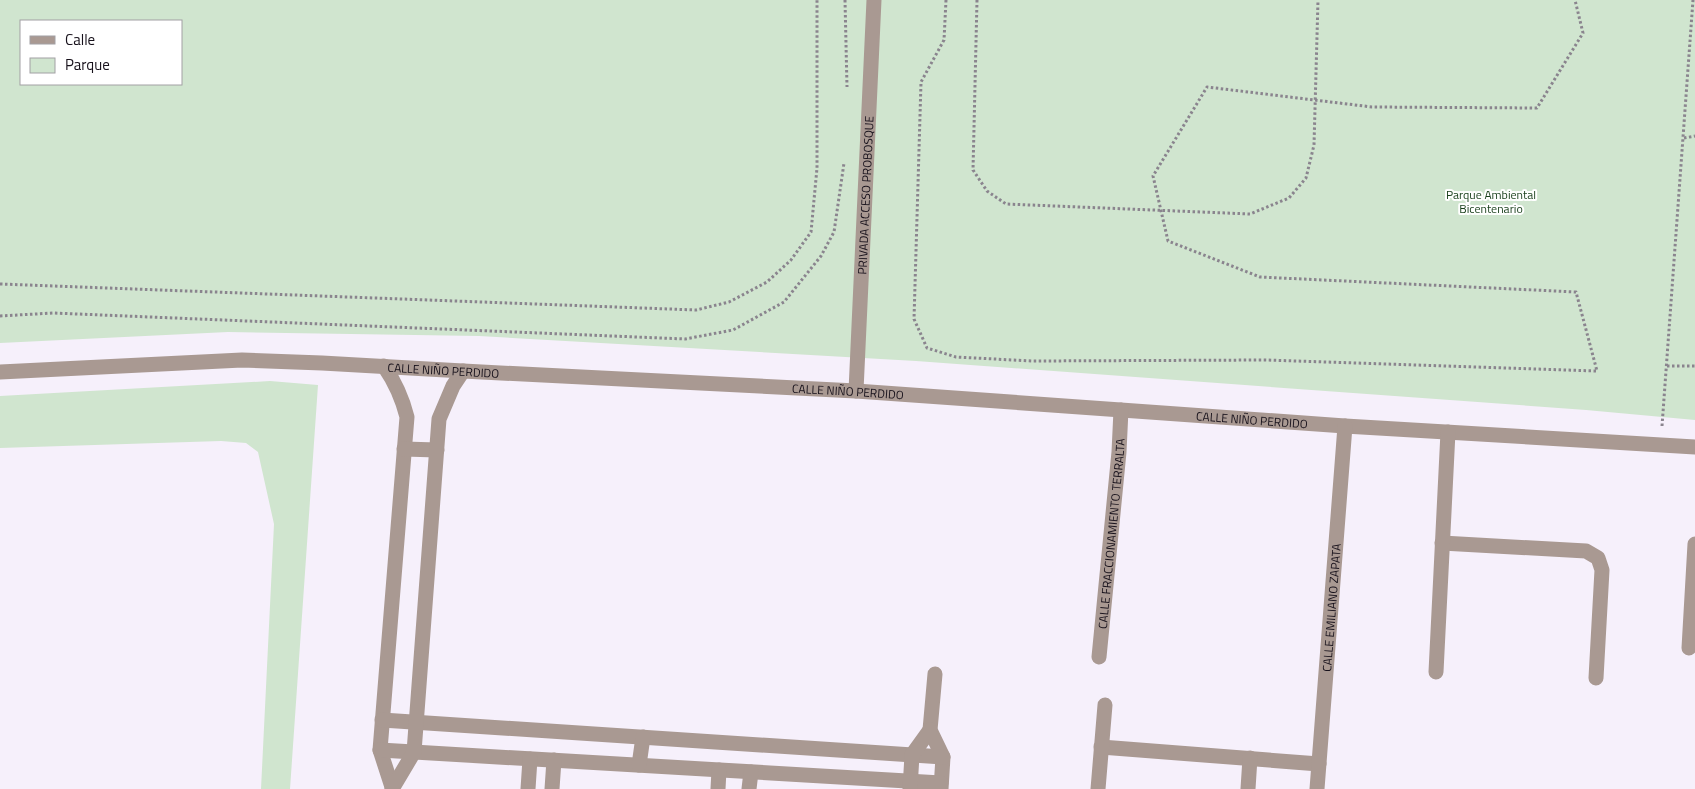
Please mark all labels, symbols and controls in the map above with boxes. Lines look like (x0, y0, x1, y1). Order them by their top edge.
legend (20, 20, 182, 85)
text: Calle (65, 28, 95, 51)
text: Parque (65, 53, 110, 76)
street label: PRIVADA ACCESO PROBOSQUE (852, 115, 878, 275)
park label: Parque Ambiental Bicentenario (1446, 185, 1536, 218)
street label: CALLE NIÑO PERDIDO (387, 357, 500, 382)
street label: CALLE NIÑO PERDIDO (792, 378, 904, 404)
street label: CALLE NIÑO PERDIDO (1195, 406, 1308, 433)
street label: CALLE FRACCIONAMIENTO TERRALTA (1092, 438, 1129, 630)
street label: CALLE EMILIANO ZAPATA (1317, 543, 1345, 672)

